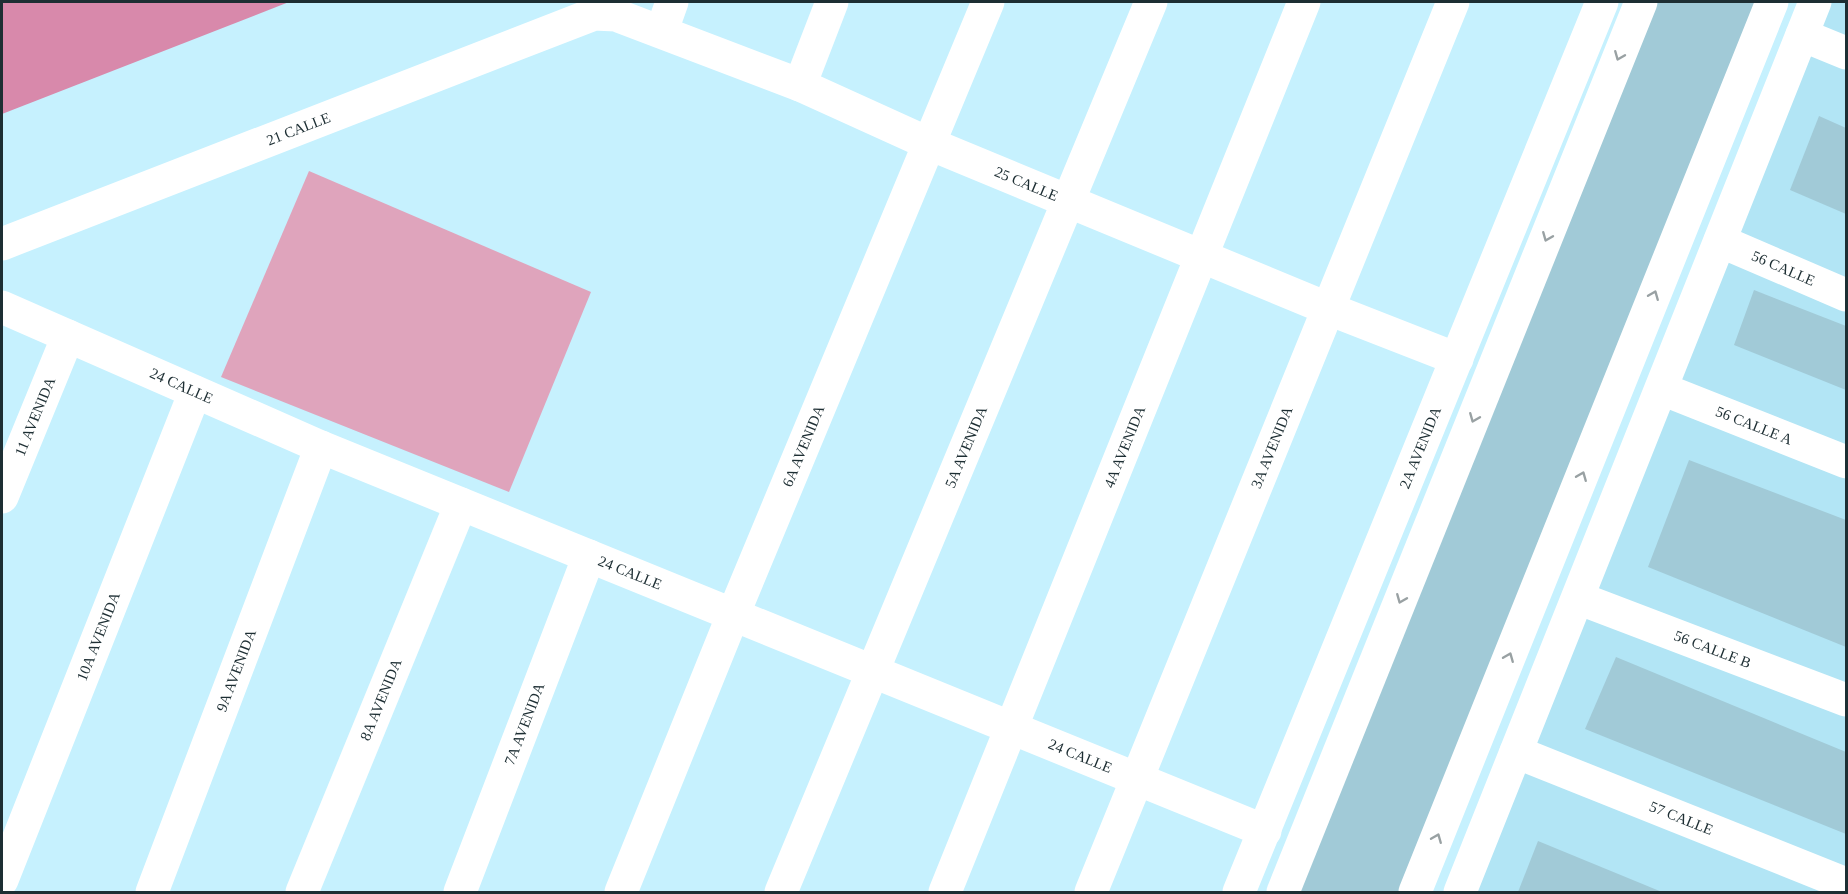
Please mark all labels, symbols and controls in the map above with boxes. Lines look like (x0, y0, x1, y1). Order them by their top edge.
one-way arrow (1614, 50, 1627, 61)
street label: 21 CALLE (264, 109, 333, 148)
street label: 25 CALLE (992, 164, 1060, 204)
one-way arrow (1542, 230, 1554, 241)
street label: 56 CALLE (1749, 248, 1817, 289)
one-way arrow (1647, 291, 1659, 302)
street label: 24 CALLE (148, 365, 215, 407)
street label: 11 AVENIDA (12, 375, 58, 458)
street label: 6A AVENIDA (779, 403, 828, 489)
street label: 4A AVENIDA (1101, 403, 1148, 490)
street label: 56 CALLE A (1713, 403, 1795, 448)
street label: 5A AVENIDA (942, 404, 990, 490)
street label: 3A AVENIDA (1248, 404, 1296, 491)
street label: 2A AVENIDA (1396, 404, 1444, 491)
one-way arrow (1469, 411, 1481, 422)
one-way arrow (1575, 472, 1587, 483)
street label: 24 CALLE (596, 553, 664, 593)
street label: 10A AVENIDA (74, 589, 123, 683)
one-way arrow (1396, 592, 1408, 603)
street label: 9A AVENIDA (213, 627, 259, 714)
street label: 56 CALLE B (1672, 627, 1753, 671)
one-way arrow (1502, 652, 1514, 663)
street label: 8A AVENIDA (357, 656, 405, 743)
street label: 7A AVENIDA (501, 680, 548, 767)
street label: 24 CALLE (1046, 736, 1114, 776)
street label: 57 CALLE (1647, 798, 1715, 838)
one-way arrow (1429, 833, 1442, 844)

